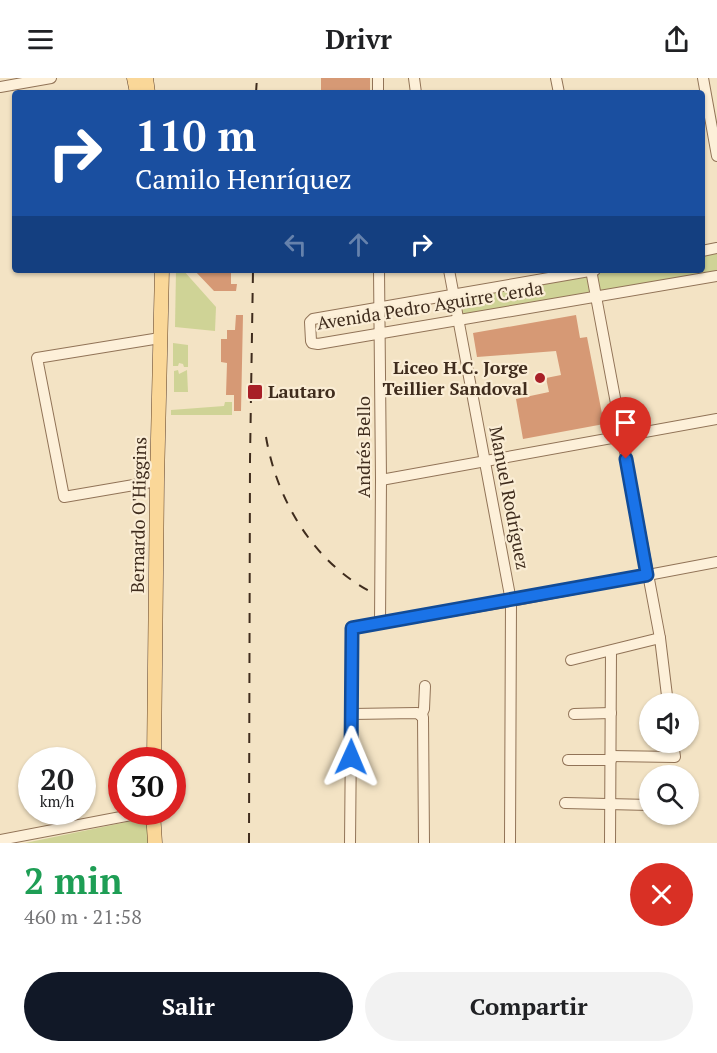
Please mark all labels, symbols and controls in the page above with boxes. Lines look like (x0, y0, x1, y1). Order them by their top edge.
text: Drivr (325, 21, 392, 57)
icon: menu (24, 23, 57, 56)
icon: share (660, 23, 693, 56)
text: 110 m (135, 107, 256, 163)
icon: right (36, 114, 114, 192)
text: Camilo Henríquez (135, 161, 352, 197)
icon: left (279, 228, 312, 261)
icon: ahead (342, 228, 375, 261)
icon: right (405, 228, 438, 261)
street label: Avenida Pedro Aguirre Cerda (315, 275, 545, 335)
place label: Liceo H.C. Jorge Teillier Sandoval (383, 355, 528, 400)
marker: Liceo H.C. Jorge Teillier Sandoval (533, 371, 547, 385)
place label: Lautaro (268, 379, 336, 403)
marker: Lautaro (246, 383, 264, 401)
street label: Andrés Bello (351, 396, 375, 498)
pin (600, 397, 651, 459)
icon: arrive (609, 406, 642, 439)
street label: Manuel Rodríguez (484, 424, 536, 571)
street label: Bernardo O'Higgins (125, 437, 151, 593)
map controls (639, 693, 699, 825)
button: sound (639, 693, 699, 753)
position arrow (319, 725, 383, 789)
speed limit sign: 30 (108, 747, 186, 825)
text: 20 (40, 759, 74, 799)
button: search (639, 765, 699, 825)
text: km/h (40, 791, 74, 811)
text: 2 min (24, 857, 122, 904)
button: close (630, 863, 693, 926)
text: 460 m · 21:58 (24, 903, 142, 930)
button: Salir (24, 972, 353, 1041)
button: Compartir (365, 972, 693, 1041)

